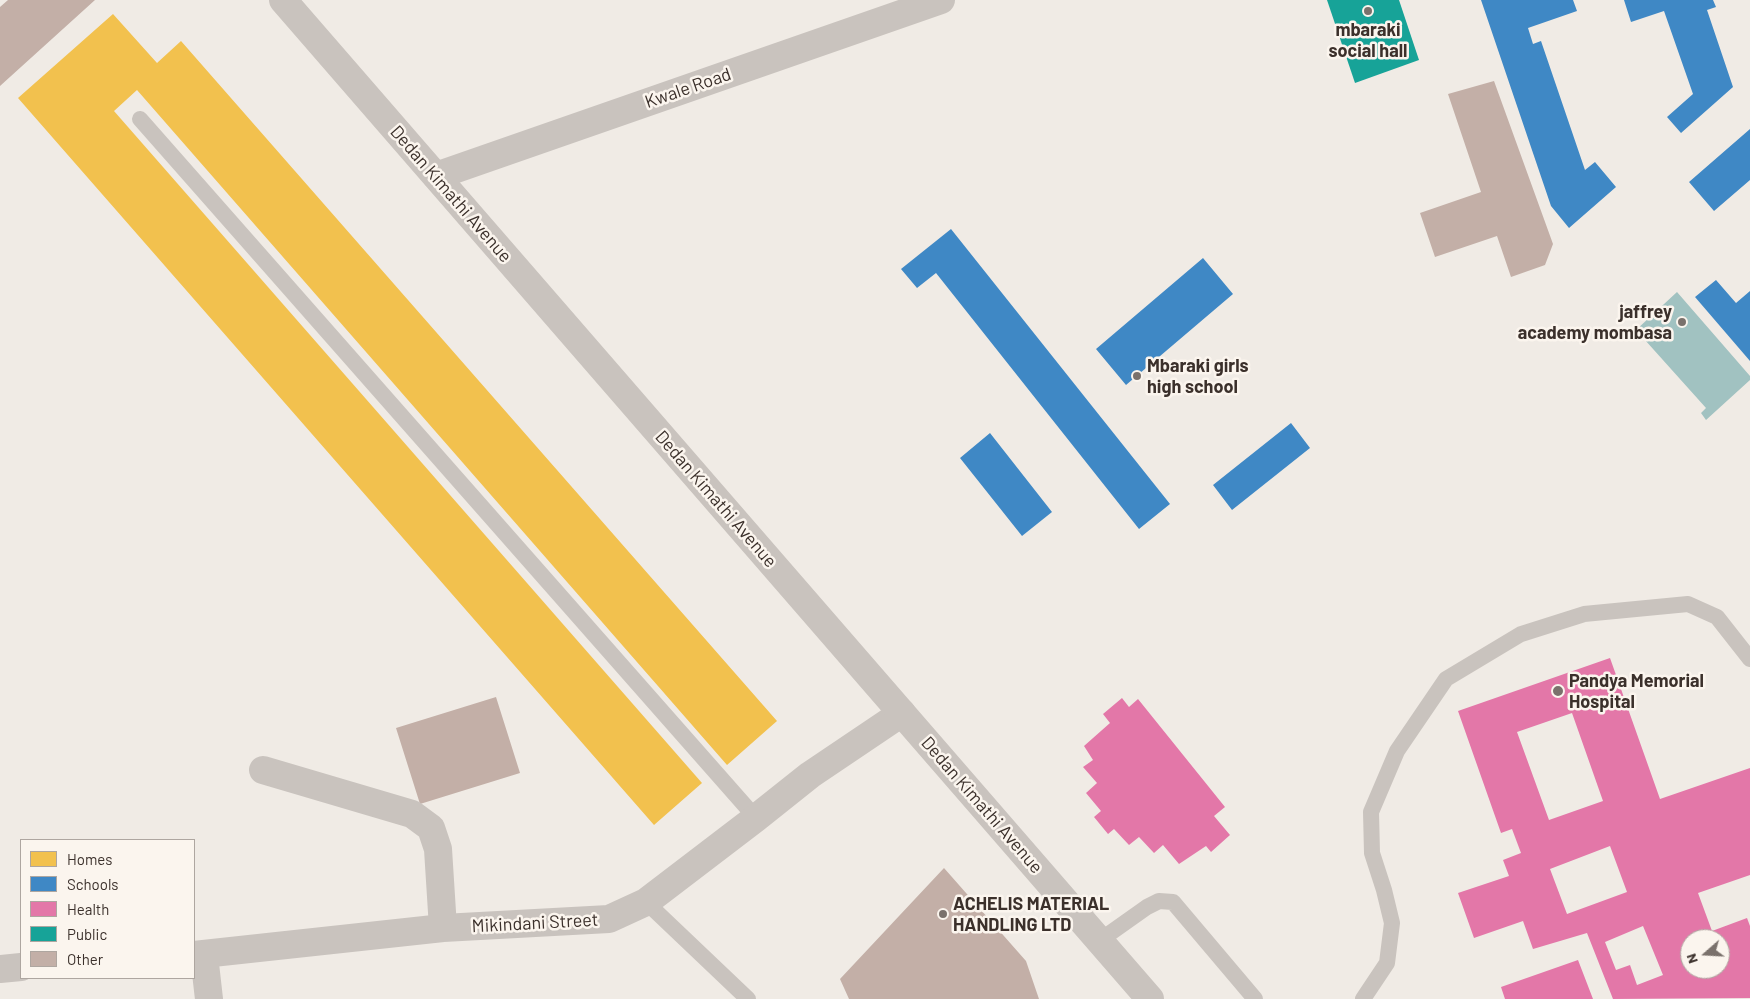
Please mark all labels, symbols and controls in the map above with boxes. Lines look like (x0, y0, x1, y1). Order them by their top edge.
marker: mbaraki social hall (1362, 5, 1374, 17)
place label: mbaraki social hall (1329, 19, 1407, 62)
street label: Kwale Road (642, 63, 734, 113)
street label: Dedan Kimathi Avenue (386, 121, 516, 267)
place label: jaffrey academy mombasa (1518, 301, 1672, 344)
marker: jaffrey academy mombasa (1676, 316, 1688, 328)
place label: Mbaraki girls high school (1147, 355, 1249, 398)
marker: Mbaraki girls high school (1131, 370, 1143, 382)
street label: Dedan Kimathi Avenue (651, 426, 781, 572)
place label: Pandya Memorial Hospital (1569, 670, 1704, 712)
marker: Pandya Memorial Hospital (1551, 684, 1565, 698)
street label: Dedan Kimathi Avenue (917, 732, 1047, 878)
legend (20, 839, 195, 979)
text: Homes (67, 850, 112, 868)
text: Schools (67, 875, 119, 893)
place label: ACHELIS MATERIAL HANDLING LTD (953, 893, 1109, 936)
text: Health (67, 900, 109, 918)
marker: ACHELIS MATERIAL HANDLING LTD (937, 908, 949, 920)
street label: Mikindani Street (471, 909, 599, 937)
text: Public (67, 925, 107, 943)
north arrow (1680, 929, 1730, 979)
text: Other (67, 950, 103, 968)
text: N (1682, 952, 1701, 966)

